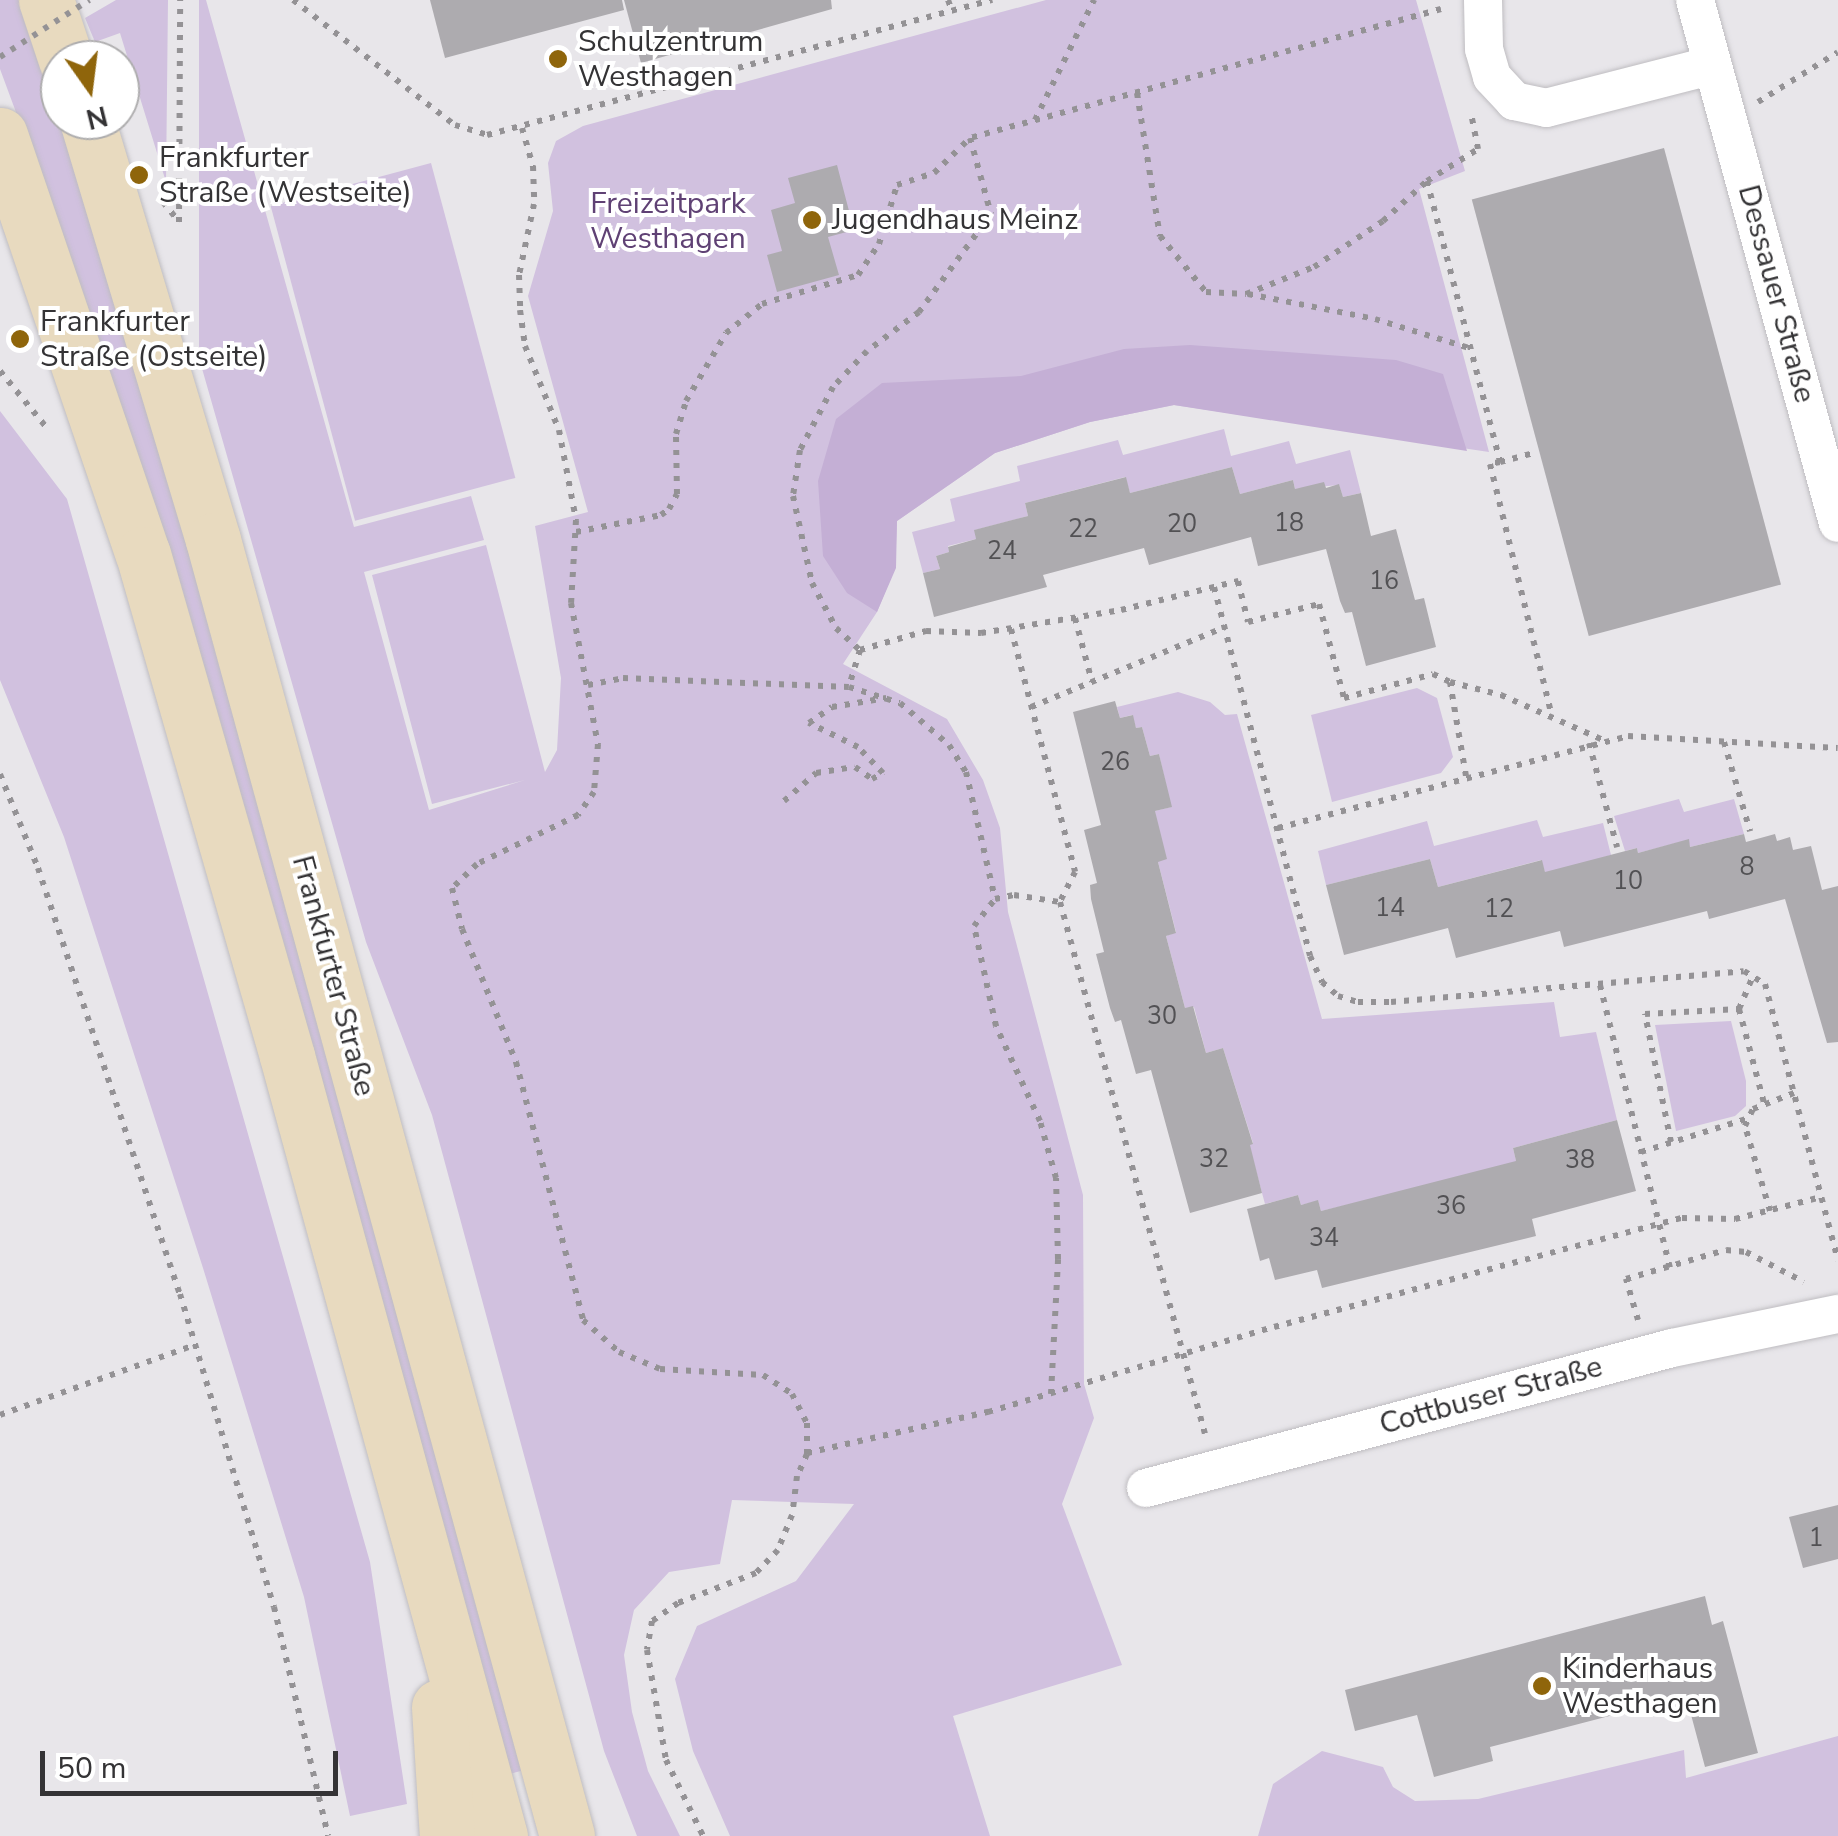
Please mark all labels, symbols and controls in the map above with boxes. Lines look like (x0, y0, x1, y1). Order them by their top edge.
place label: Schulzentrum Westhagen (578, 24, 763, 94)
north arrow (40, 40, 140, 140)
marker: Schulzentrum Westhagen (547, 48, 569, 70)
text: N (82, 96, 112, 138)
place label: Frankfurter Straße (Westseite) (159, 140, 412, 210)
marker: Frankfurter Straße (Westseite) (128, 164, 150, 186)
street label: Dessauer Straße (1730, 181, 1822, 407)
park label: Freizeitpark Westhagen (590, 186, 746, 256)
place label: Jugendhaus Meinz (832, 202, 1078, 238)
marker: Jugendhaus Meinz (801, 209, 823, 231)
place label: Frankfurter Straße (Ostseite) (40, 304, 267, 374)
marker: Frankfurter Straße (Ostseite) (9, 328, 31, 350)
house number: 18 (1274, 508, 1304, 538)
house number: 20 (1167, 509, 1197, 539)
house number: 22 (1068, 514, 1098, 544)
house number: 24 (987, 536, 1017, 566)
house number: 16 (1369, 566, 1399, 596)
house number: 26 (1100, 747, 1130, 777)
street label: Frankfurter Straße (284, 852, 382, 1100)
house number: 8 (1740, 852, 1754, 882)
house number: 10 (1613, 866, 1643, 896)
house number: 14 (1375, 893, 1405, 923)
house number: 12 (1484, 894, 1514, 924)
house number: 30 (1147, 1001, 1177, 1031)
house number: 32 (1199, 1144, 1229, 1174)
house number: 38 (1565, 1145, 1595, 1175)
house number: 36 (1436, 1191, 1466, 1221)
house number: 34 (1309, 1223, 1339, 1253)
street label: Cottbuser Straße (1376, 1349, 1606, 1443)
house number: 1 (1809, 1523, 1823, 1553)
place label: Kinderhaus Westhagen (1562, 1651, 1718, 1722)
marker: Kinderhaus Westhagen (1531, 1675, 1553, 1697)
scale bar (45, 1731, 342, 1793)
text: 50 m (57, 1748, 126, 1789)

